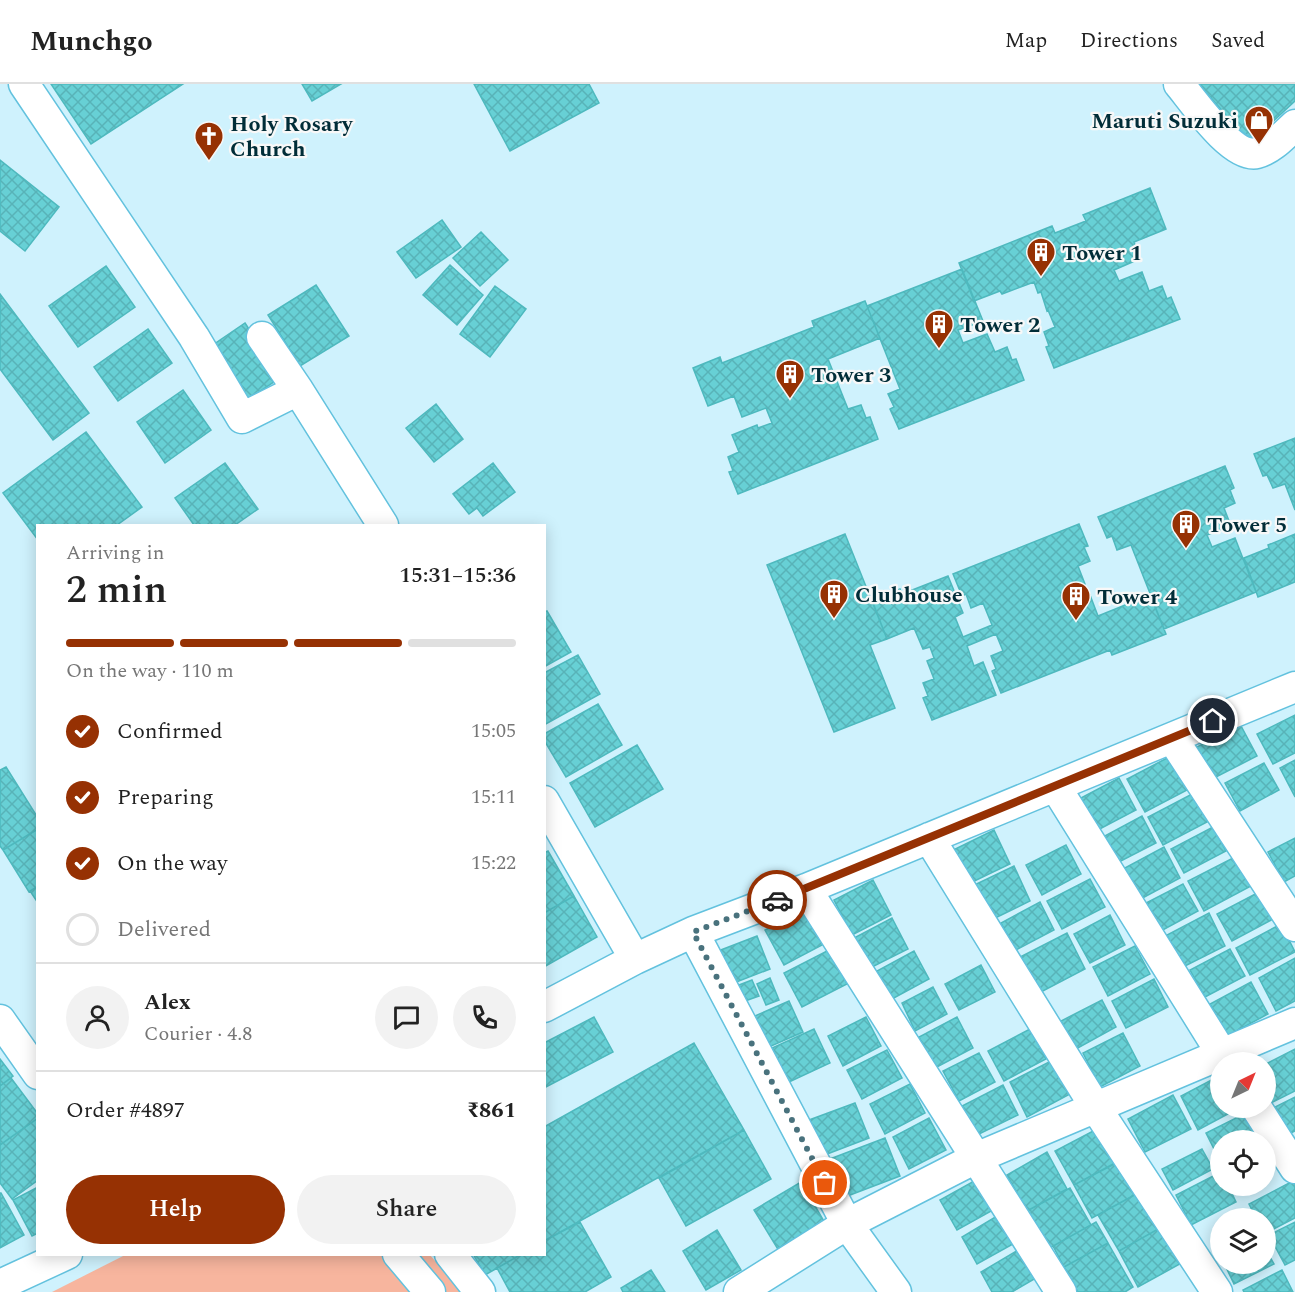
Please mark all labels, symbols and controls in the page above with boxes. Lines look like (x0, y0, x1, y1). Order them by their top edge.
text: Munchgo (30, 20, 153, 63)
text: Map (1005, 25, 1047, 57)
text: Directions (1080, 25, 1178, 57)
text: Saved (1211, 25, 1265, 57)
shop icon: Maruti Suzuki (1243, 104, 1275, 146)
place label: Maruti Suzuki (1091, 105, 1238, 138)
place label: Holy Rosary Church (230, 108, 354, 166)
church icon: Holy Rosary Church (193, 120, 225, 162)
building icon: Tower 1 (1025, 236, 1057, 278)
place label: Tower 1 (1062, 237, 1142, 270)
building icon: Tower 2 (923, 308, 955, 350)
place label: Tower 2 (960, 309, 1040, 342)
building icon: Tower 3 (774, 358, 806, 400)
place label: Tower 3 (811, 359, 891, 392)
building icon: Tower 5 (1170, 508, 1202, 550)
place label: Tower 5 (1207, 509, 1287, 542)
text: Arriving in (66, 538, 164, 568)
text: 15:31–15:36 (399, 559, 516, 592)
text: 2 min (66, 561, 167, 620)
building icon: Clubhouse (818, 578, 850, 620)
place label: Clubhouse (855, 579, 963, 612)
building icon: Tower 4 (1060, 580, 1092, 622)
place label: Tower 4 (1097, 581, 1178, 614)
text: On the way · 110 m (66, 656, 234, 686)
pin (1187, 695, 1238, 746)
icon: home (1196, 704, 1229, 737)
icon: check (66, 715, 99, 748)
text: Confirmed (117, 715, 223, 748)
text: 15:05 (471, 716, 516, 746)
icon: check (66, 781, 99, 814)
text: Preparing (117, 781, 214, 814)
text: 15:11 (471, 782, 516, 812)
icon: check (66, 847, 99, 880)
text: On the way (117, 847, 228, 880)
text: 15:22 (471, 848, 516, 878)
courier (747, 870, 807, 930)
icon: car (761, 884, 794, 917)
text: Delivered (117, 913, 211, 946)
button: person (66, 986, 129, 1049)
text: Alex (144, 986, 191, 1019)
button: chat (375, 986, 438, 1049)
button: phone (453, 986, 516, 1049)
text: Courier · 4.8 (144, 1019, 252, 1049)
north arrow (1210, 1052, 1276, 1118)
map controls (1210, 1052, 1276, 1274)
text: Order #4897 (66, 1094, 185, 1127)
text: ₹861 (467, 1094, 516, 1127)
button: locate (1210, 1130, 1276, 1196)
pin (799, 1157, 850, 1208)
icon: bag (808, 1166, 841, 1199)
button: Help (66, 1175, 285, 1244)
button: Share (297, 1175, 516, 1244)
button: layers (1210, 1208, 1276, 1274)

